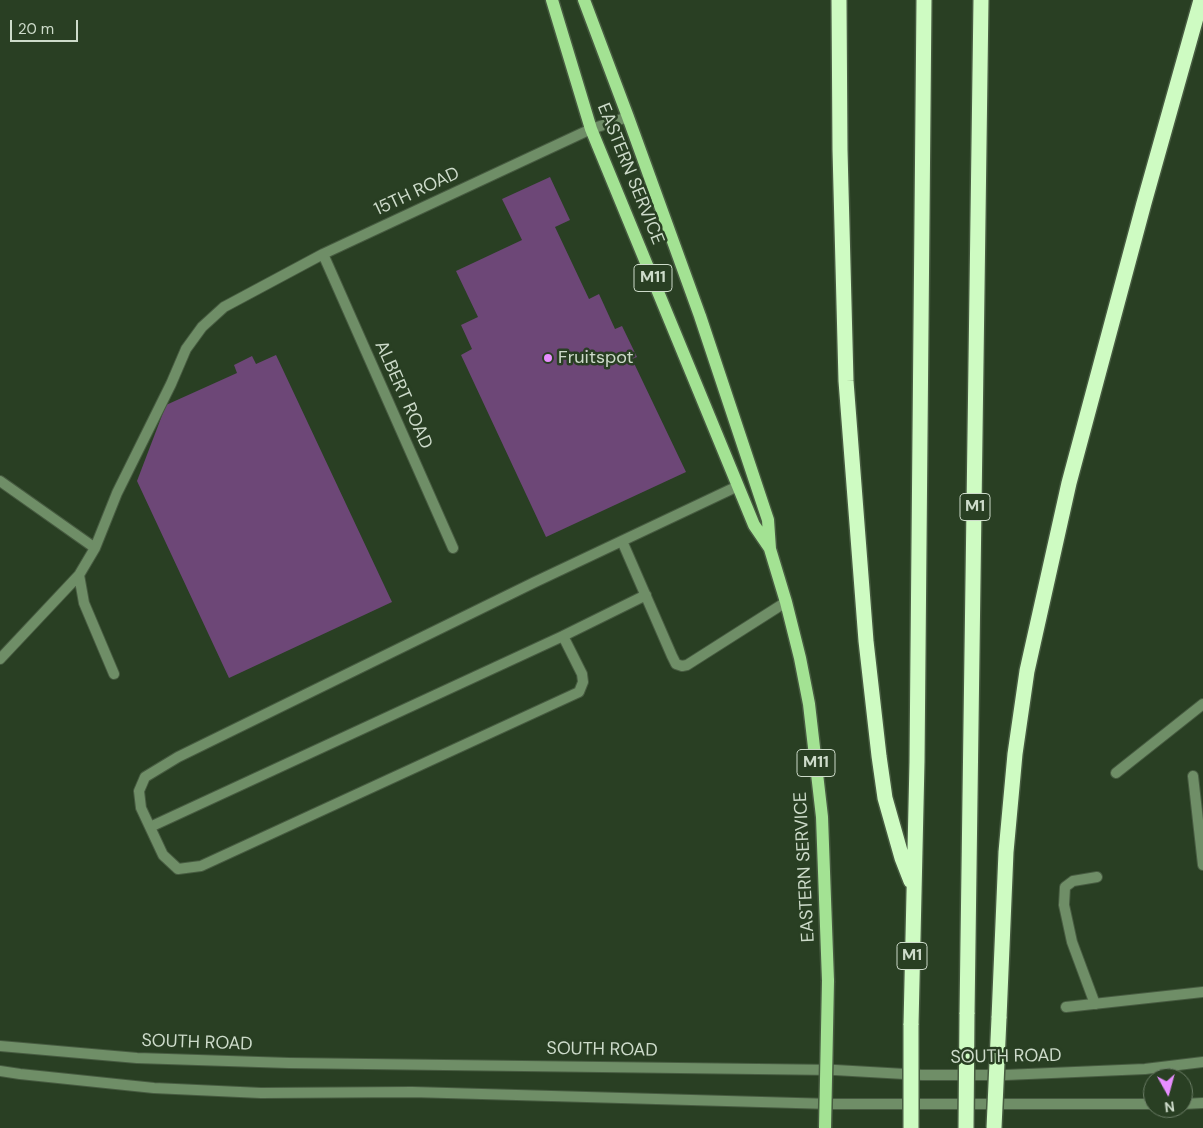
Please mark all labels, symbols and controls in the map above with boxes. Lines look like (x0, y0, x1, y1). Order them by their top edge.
scale bar (12, 10, 80, 42)
text: 20 m (18, 19, 54, 39)
street label: EASTERN SERVICE (592, 100, 668, 248)
street label: 15TH ROAD (371, 163, 463, 221)
road number: M11 (634, 264, 672, 292)
street label: ALBERT ROAD (370, 338, 436, 452)
place label: Fruitspot (558, 347, 634, 369)
marker: Fruitspot (542, 352, 554, 364)
road number: M1 (960, 494, 990, 520)
road number: M11 (797, 750, 835, 776)
street label: EASTERN SERVICE (790, 791, 820, 943)
road number: M1 (897, 942, 927, 969)
street label: SOUTH ROAD (141, 1030, 253, 1056)
street label: SOUTH ROAD (546, 1038, 658, 1062)
street label: SOUTH ROAD (950, 1045, 1062, 1069)
north arrow (1143, 1068, 1193, 1118)
text: N (1164, 1097, 1176, 1116)

